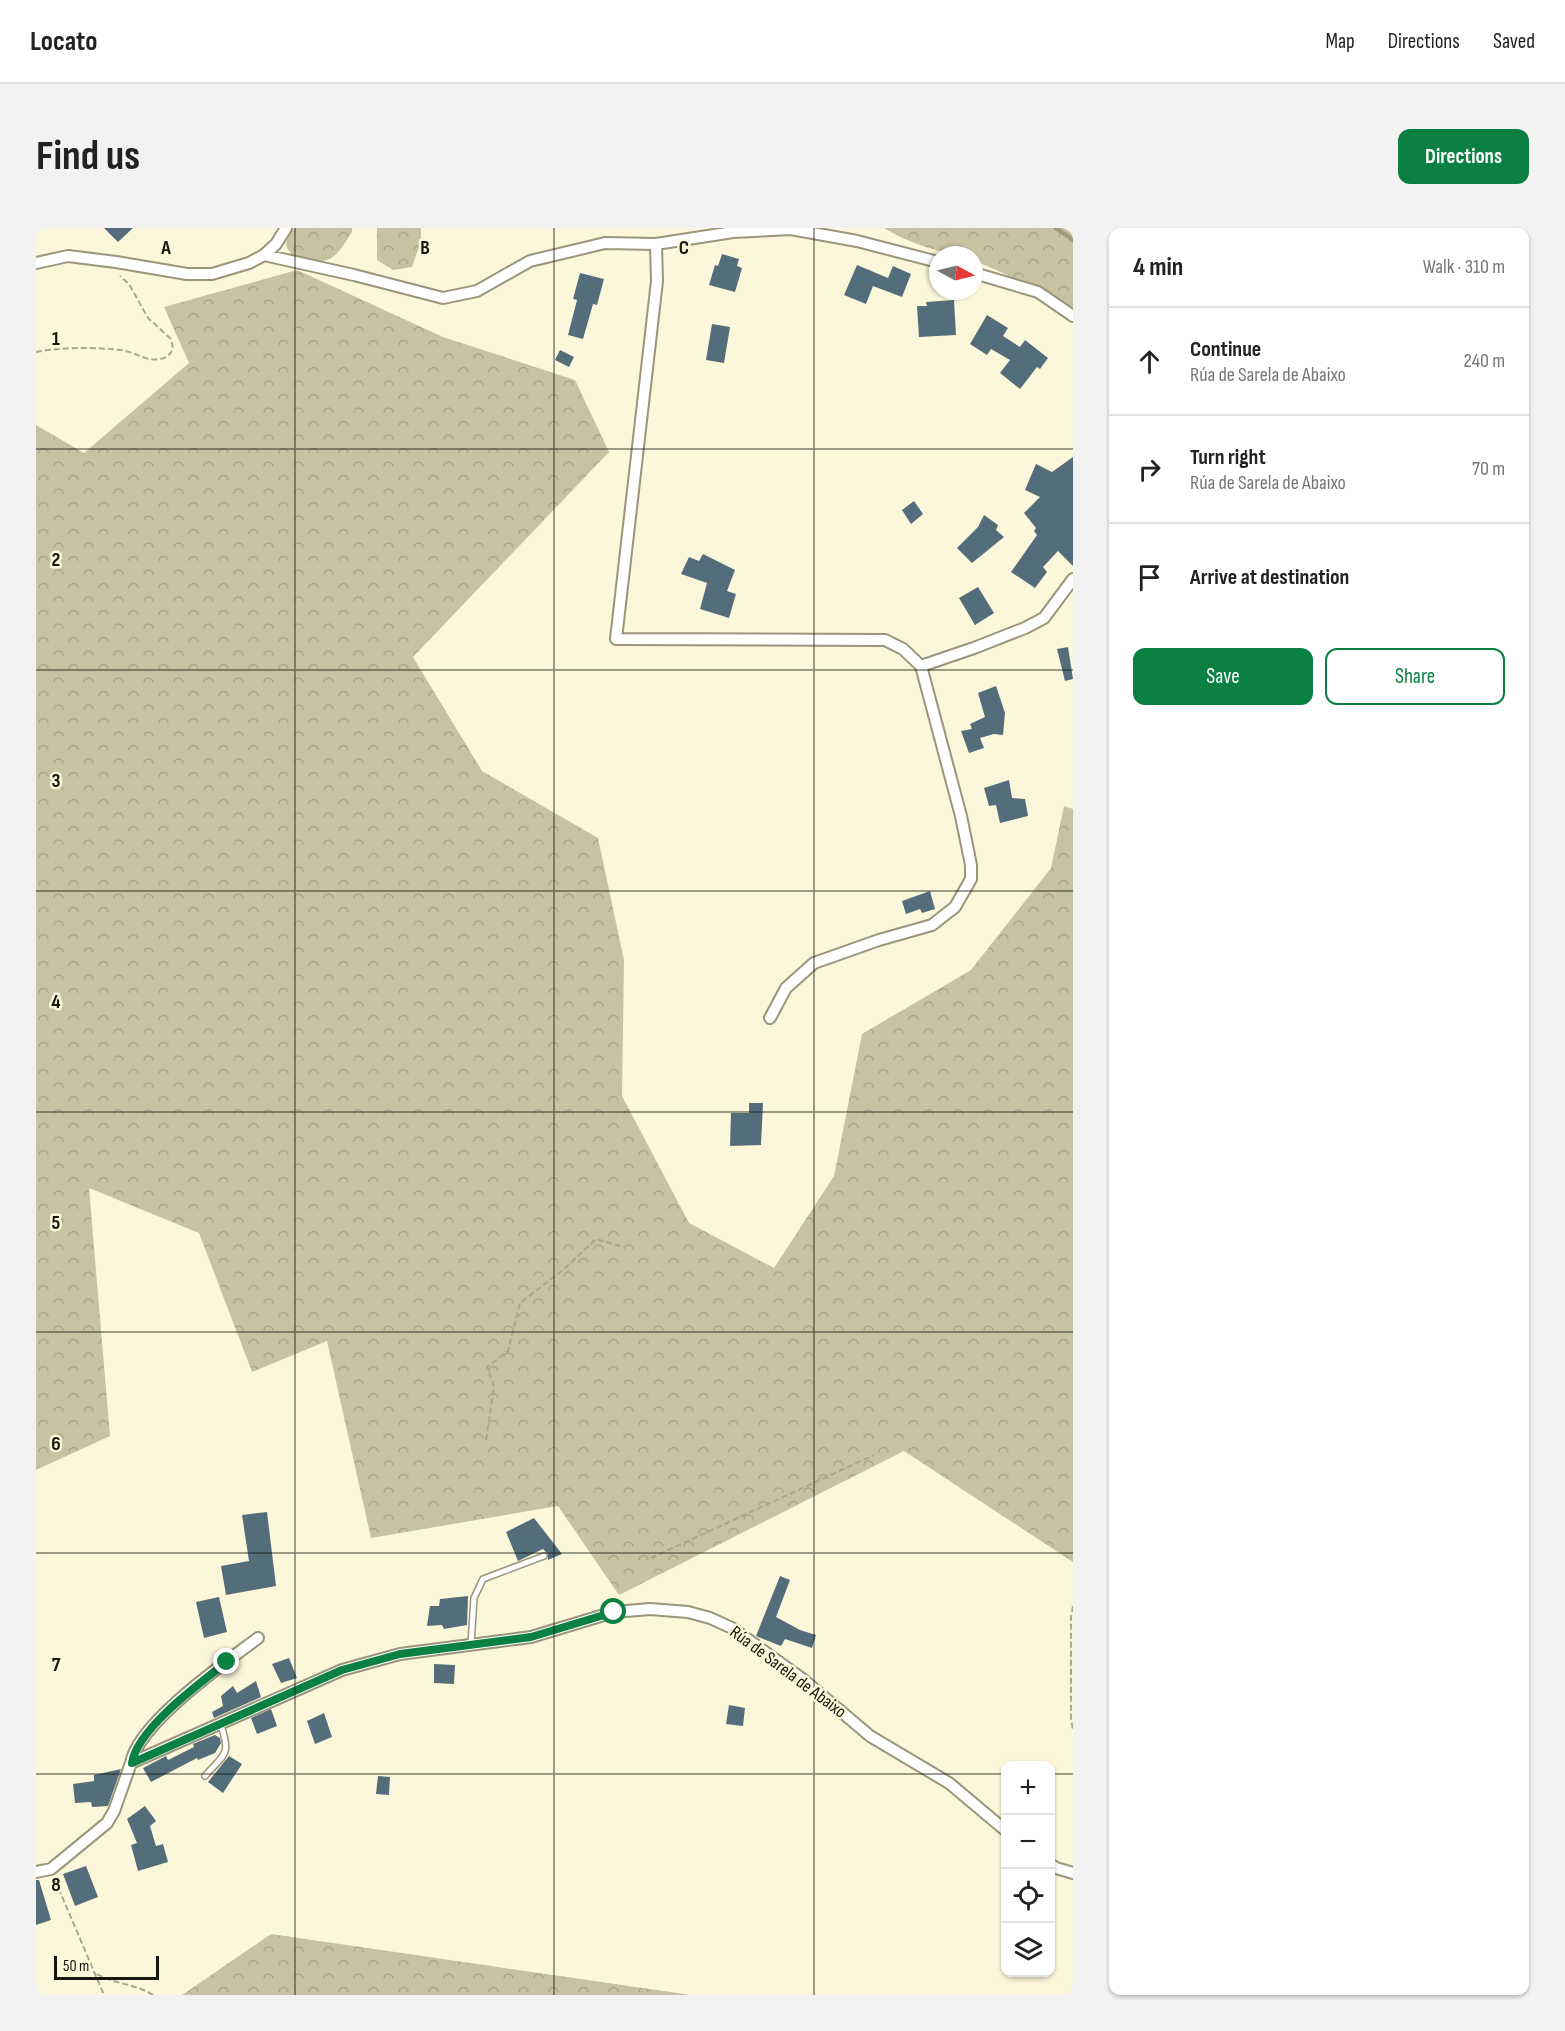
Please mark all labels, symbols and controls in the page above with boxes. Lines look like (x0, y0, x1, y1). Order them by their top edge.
text: Locato (30, 25, 97, 58)
text: Map (1325, 29, 1355, 54)
text: Directions (1388, 29, 1460, 54)
text: Saved (1493, 29, 1535, 54)
button: Directions (1398, 129, 1529, 184)
text: Find us (36, 131, 140, 182)
text: A (160, 236, 171, 260)
text: B (420, 236, 430, 260)
text: C (679, 236, 689, 260)
north arrow (929, 246, 983, 300)
text: 4 min (1133, 252, 1183, 283)
text: Walk · 310 m (1423, 255, 1505, 279)
text: 1 (52, 327, 60, 351)
text: Continue (1190, 336, 1261, 363)
icon: ahead (1133, 345, 1166, 378)
text: 240 m (1464, 349, 1505, 373)
text: Rúa de Sarela de Abaixo (1190, 363, 1346, 387)
text: Turn right (1190, 444, 1266, 471)
icon: right (1133, 453, 1166, 486)
text: 70 m (1472, 457, 1505, 481)
text: Rúa de Sarela de Abaixo (1190, 471, 1346, 495)
text: 2 (52, 548, 60, 572)
icon: arrive (1133, 561, 1166, 594)
text: Arrive at destination (1190, 564, 1349, 591)
button: Save (1133, 648, 1313, 705)
button: Share (1325, 648, 1505, 705)
text: 3 (52, 769, 61, 793)
text: 4 (51, 990, 61, 1014)
text: 5 (52, 1211, 61, 1235)
text: 6 (51, 1432, 61, 1456)
route start (600, 1598, 626, 1624)
street label: Rúa de Sarela de Abaixo (726, 1621, 850, 1723)
route end (213, 1648, 239, 1674)
text: 7 (52, 1653, 61, 1677)
map controls (1001, 1761, 1055, 1977)
button: + (1001, 1761, 1055, 1815)
button: − (1001, 1815, 1055, 1869)
button: locate (1001, 1869, 1055, 1923)
text: 8 (51, 1873, 61, 1897)
button: layers (1001, 1923, 1055, 1977)
scale bar (54, 1953, 159, 1980)
text: 50 m (63, 1957, 89, 1976)

